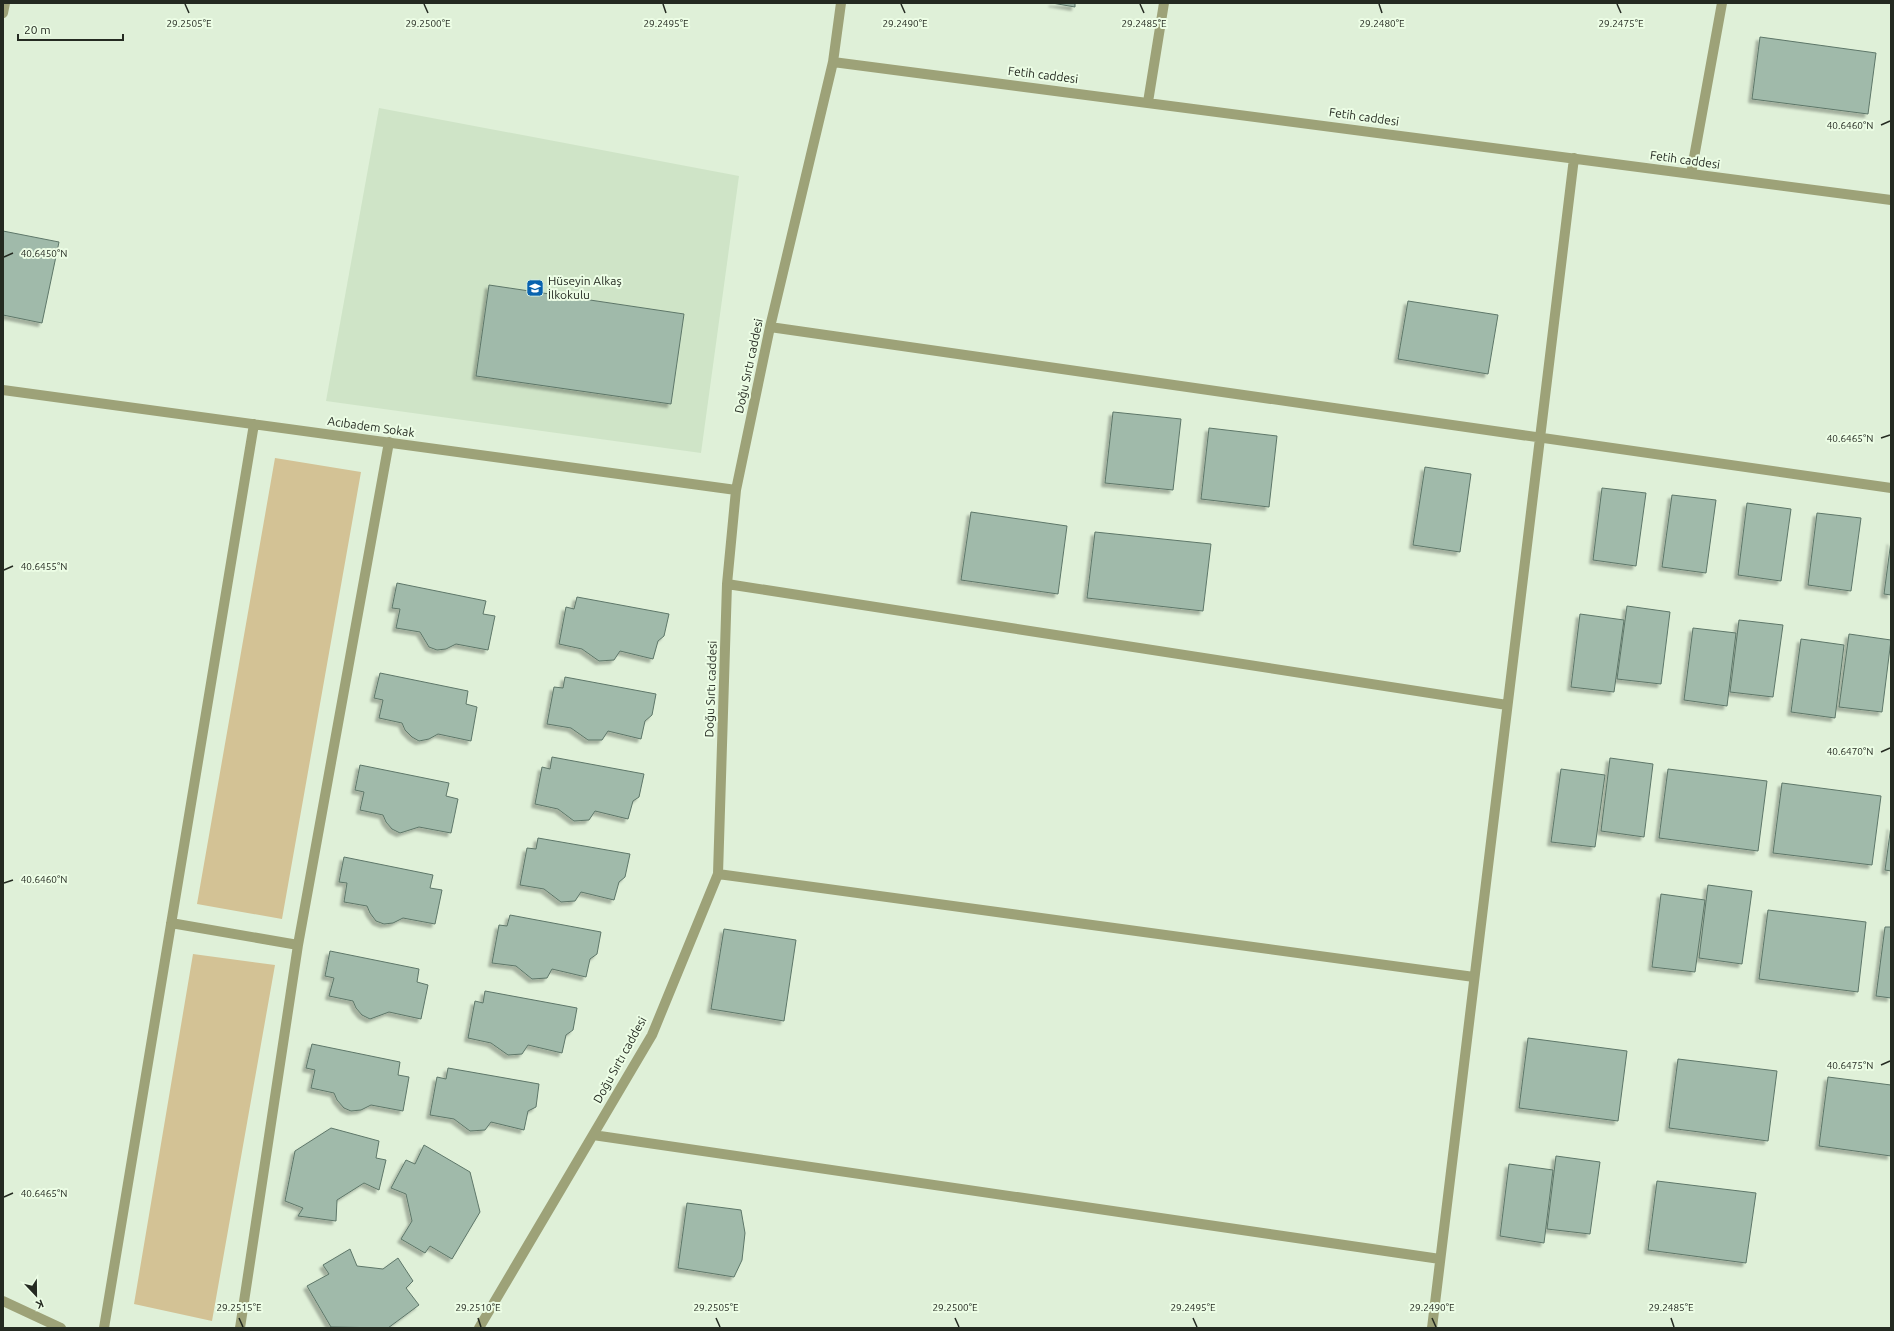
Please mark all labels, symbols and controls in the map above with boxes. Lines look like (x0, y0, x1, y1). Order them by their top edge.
scale bar (18, 16, 123, 42)
text: 29.2505°E (166, 18, 212, 29)
text: 29.2500°E (405, 18, 451, 29)
text: 29.2495°E (643, 18, 689, 29)
text: 29.2490°E (882, 18, 928, 29)
text: 29.2485°E (1121, 18, 1167, 29)
text: 29.2480°E (1359, 18, 1405, 29)
text: 29.2475°E (1598, 18, 1644, 29)
text: 20 m (24, 23, 51, 36)
street label: Fetih caddesi (1007, 64, 1079, 85)
street label: Fetih caddesi (1328, 105, 1400, 128)
text: 40.6460°N (1827, 120, 1873, 131)
street label: Fetih caddesi (1649, 148, 1721, 171)
text: 40.6450°N (21, 248, 67, 259)
place label: Hüseyin Alkaş İlkokulu (548, 274, 622, 301)
school or university icon: Hüseyin Alkaş İlkokulu (525, 278, 545, 298)
street label: Doğu Sırtı caddesi (732, 317, 765, 415)
street label: Acıbadem Sokak (327, 414, 415, 439)
text: 40.6465°N (1827, 433, 1873, 444)
text: 40.6455°N (21, 561, 67, 572)
street label: Doğu Sırtı caddesi (702, 640, 719, 737)
text: 40.6470°N (1827, 746, 1873, 757)
text: 40.6460°N (21, 874, 67, 885)
street label: Doğu Sırtı caddesi (590, 1014, 649, 1105)
text: 40.6475°N (1827, 1060, 1873, 1071)
text: 40.6465°N (21, 1188, 67, 1199)
north arrow (16, 1275, 56, 1315)
text: K (33, 1297, 45, 1311)
text: 29.2515°E (216, 1302, 262, 1313)
text: 29.2510°E (455, 1302, 501, 1313)
text: 29.2505°E (693, 1302, 739, 1313)
text: 29.2500°E (932, 1302, 978, 1313)
text: 29.2495°E (1170, 1302, 1216, 1313)
text: 29.2490°E (1409, 1302, 1455, 1313)
text: 29.2485°E (1648, 1302, 1694, 1313)

